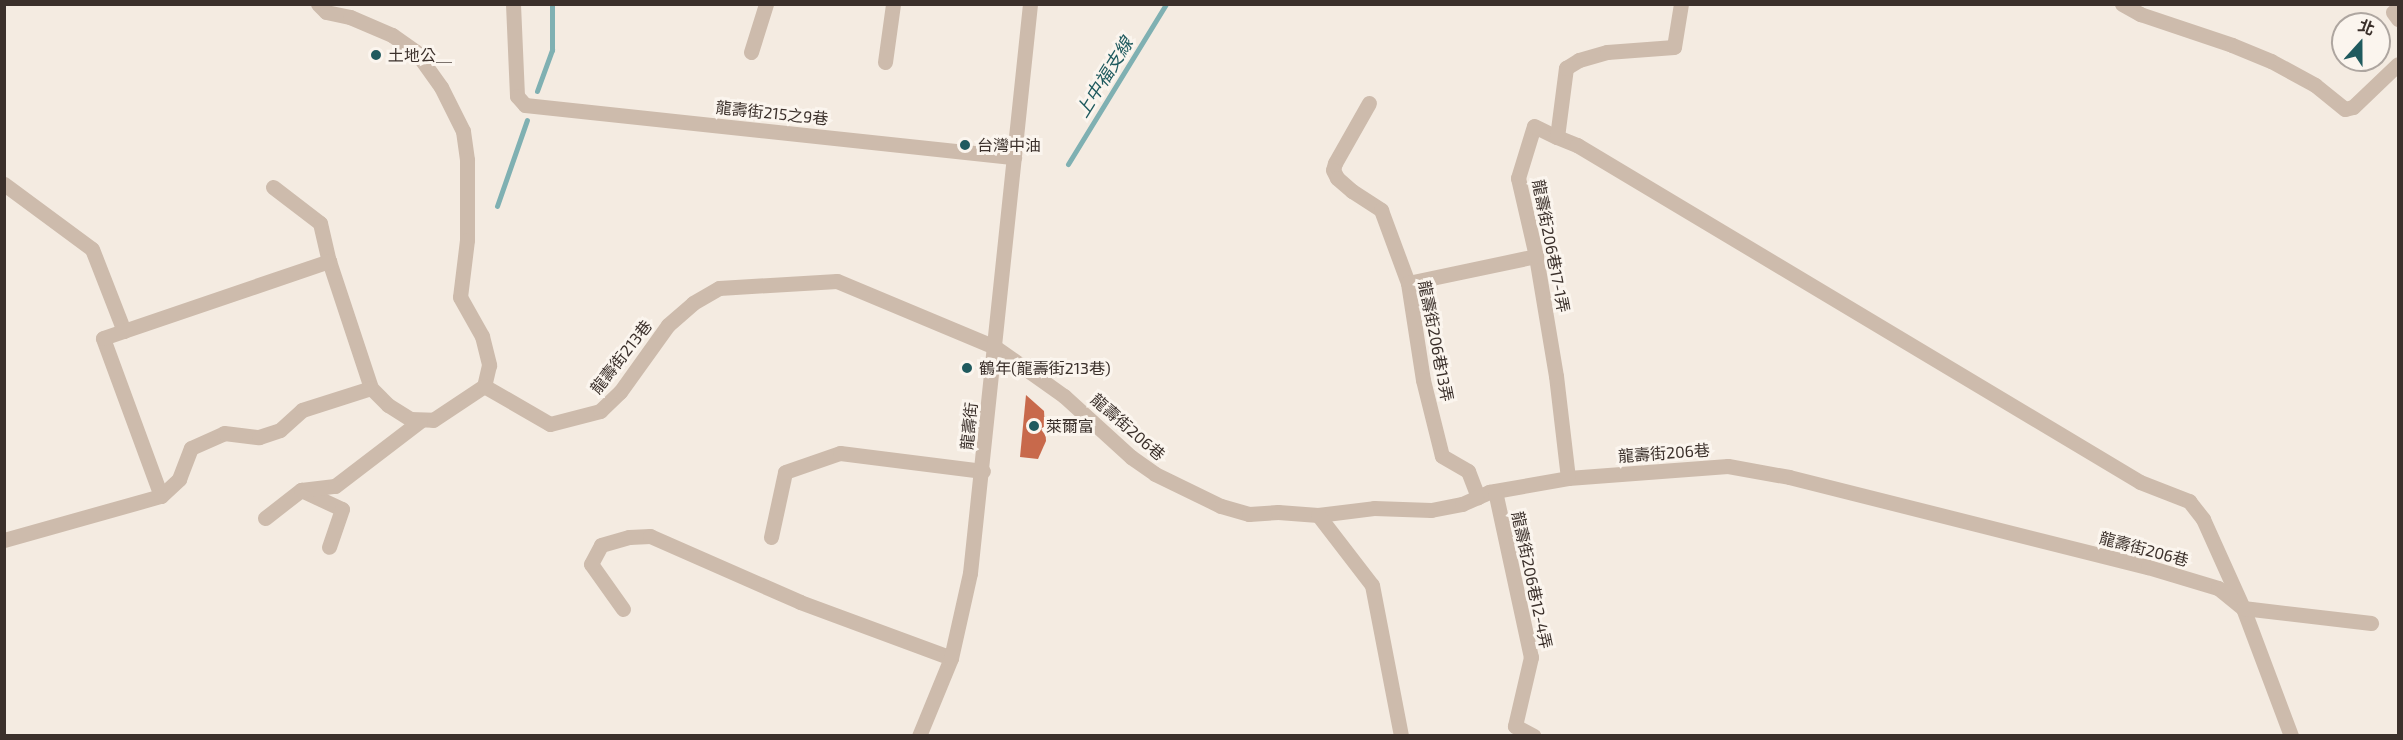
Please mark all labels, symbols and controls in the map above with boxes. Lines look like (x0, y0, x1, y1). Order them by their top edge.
north arrow (2331, 12, 2391, 72)
text: 北 (2356, 15, 2378, 38)
water label: 上中福支線 (1071, 33, 1137, 121)
place label: 土地公＿ (388, 45, 452, 65)
marker: 土地公＿ (369, 48, 383, 62)
street label: 龍壽街215之9巷 (715, 98, 829, 128)
place label: 台灣中油 (977, 135, 1041, 155)
marker: 台灣中油 (958, 138, 972, 152)
street label: 龍壽街206巷17-1弄 (1529, 178, 1573, 314)
street label: 龍壽街206巷13弄 (1415, 279, 1457, 403)
street label: 龍壽街213巷 (586, 316, 656, 398)
place label: 鶴年(龍壽街213巷) (979, 358, 1111, 378)
marker: 鶴年(龍壽街213巷) (960, 361, 974, 375)
street label: 龍壽街206巷 (1087, 390, 1169, 464)
street label: 龍壽街 (957, 401, 981, 451)
place label: 萊爾富 (1046, 416, 1094, 436)
marker: 萊爾富 (1027, 419, 1041, 433)
street label: 龍壽街206巷 (1618, 440, 1710, 466)
street label: 龍壽街206巷12-4弄 (1508, 509, 1556, 651)
street label: 龍壽街206巷 (2097, 528, 2191, 570)

